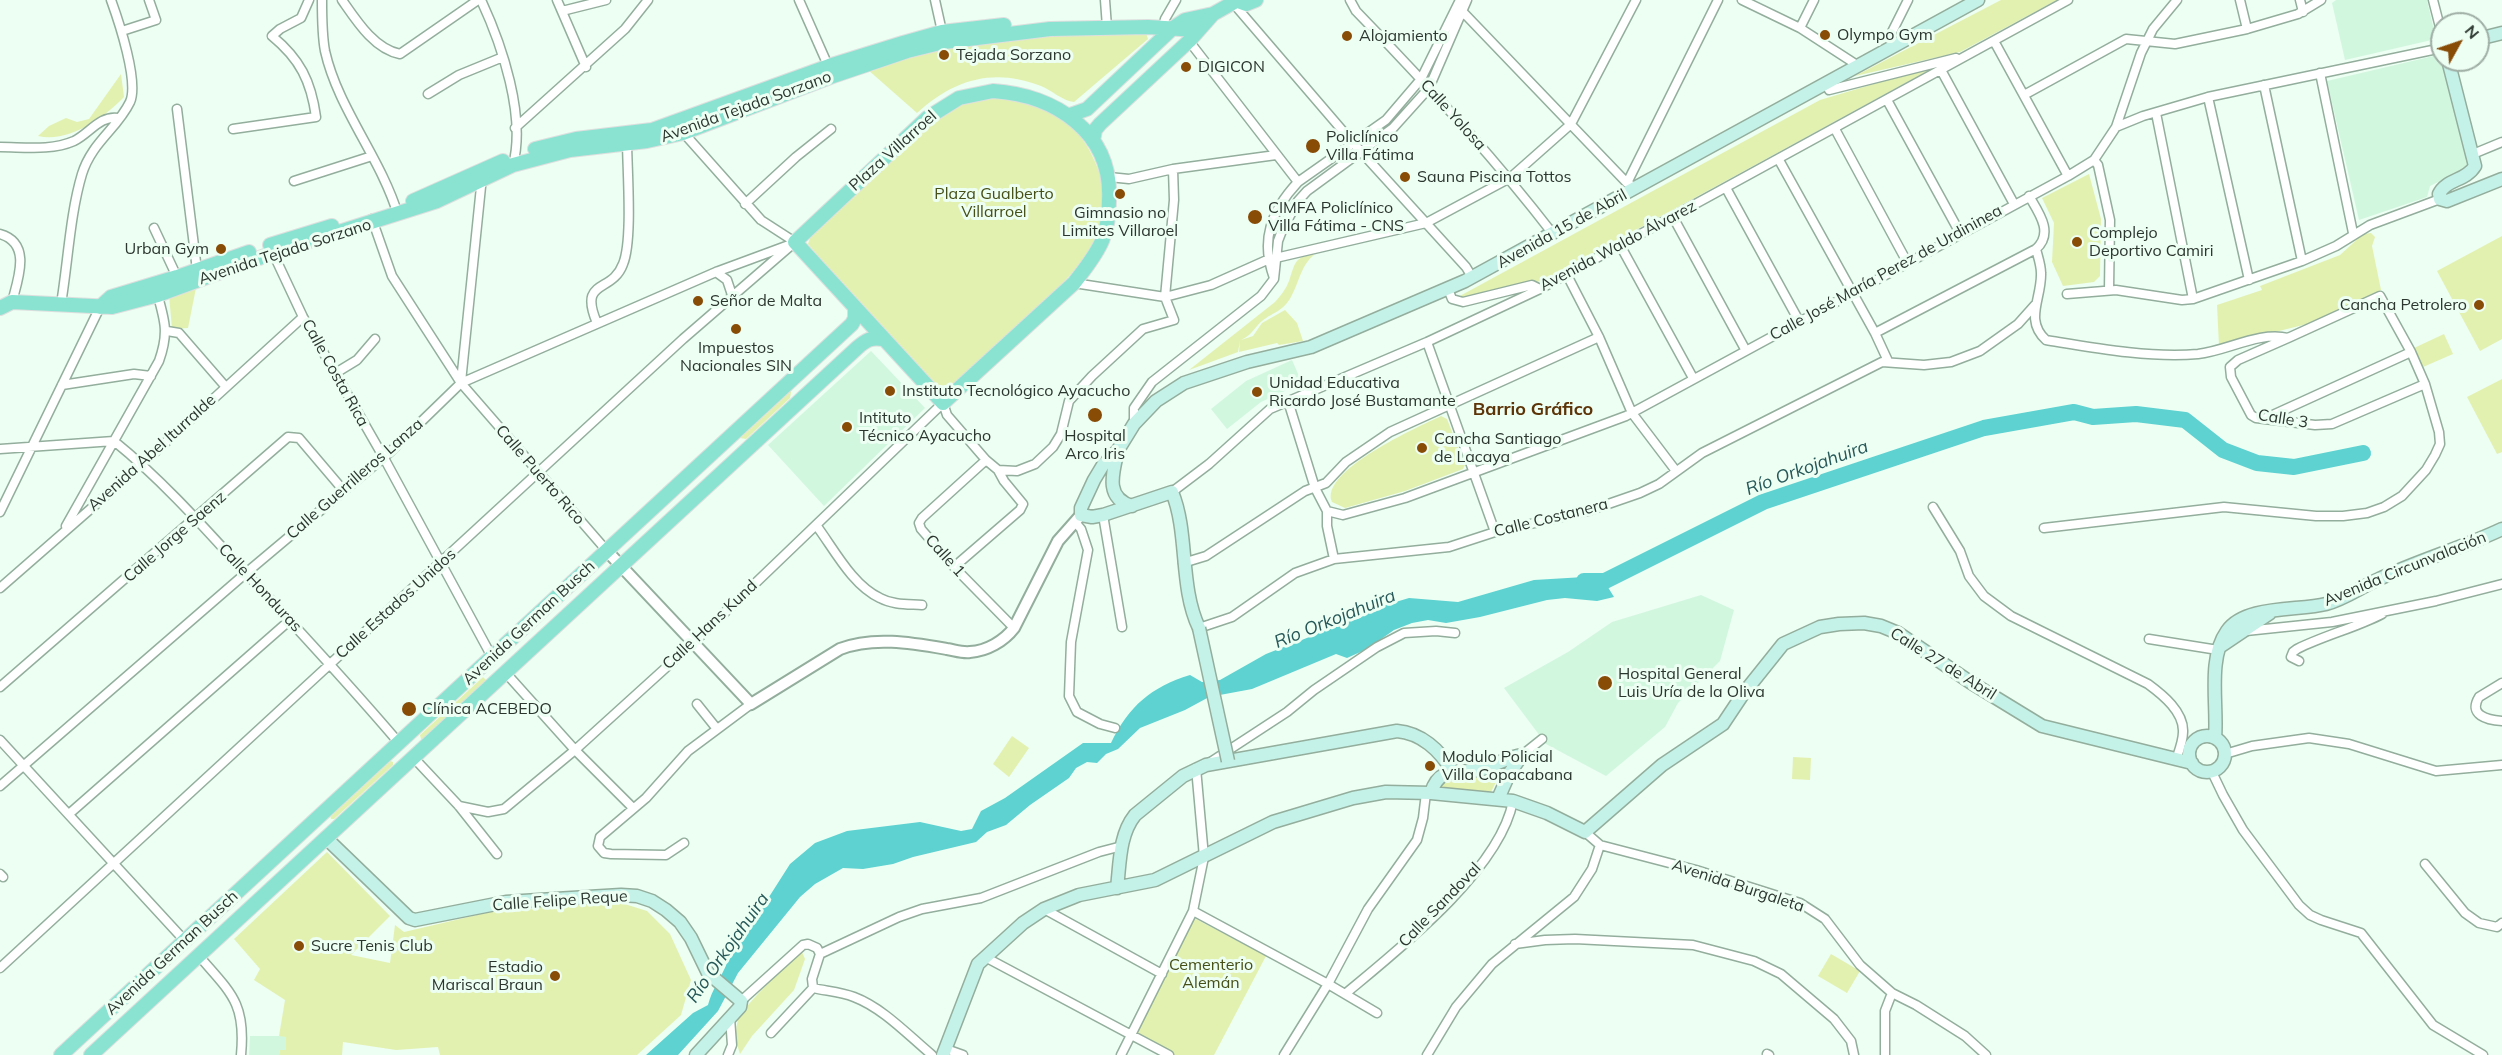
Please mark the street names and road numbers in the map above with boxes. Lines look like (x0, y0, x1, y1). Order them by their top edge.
street label: Avenida Tejada Sorzano (658, 67, 834, 147)
street label: Calle Yolosa (1416, 76, 1490, 154)
street label: Plaza Villarroel (845, 107, 941, 195)
street label: Avenida 15 de Abril (1494, 185, 1630, 273)
street label: Avenida Waldo Álvarez (1537, 197, 1699, 295)
street label: Calle José María Perez de Urdininea (1767, 201, 2005, 345)
street label: Avenida Tejada Sorzano (196, 215, 374, 289)
street label: Calle Costa Rica (298, 316, 372, 430)
street label: Avenida Abel Iturralde (84, 391, 220, 515)
street label: Calle 3 (2257, 406, 2309, 432)
street label: Calle Guerrilleros Lanza (283, 414, 427, 544)
street label: Calle Puerto Rico (491, 421, 589, 529)
street label: Calle Jorge Saenz (120, 487, 230, 587)
street label: Calle Costanera (1492, 495, 1610, 541)
street label: Avenida Circunvalación (2321, 528, 2489, 610)
street label: Calle 1 (921, 531, 969, 581)
street label: Calle Honduras (214, 540, 306, 636)
street label: Calle Estados Unidos (332, 545, 460, 663)
street label: Avenida German Busch (459, 557, 599, 689)
street label: Calle Hans Kund (659, 576, 761, 674)
street label: Calle 27 de Abril (1886, 624, 2000, 704)
street label: Avenida Burgaleta (1670, 856, 1806, 916)
street label: Calle Sandoval (1395, 859, 1485, 951)
street label: Avenida German Busch (102, 887, 242, 1019)
street label: Calle Felipe Reque (492, 887, 628, 915)

